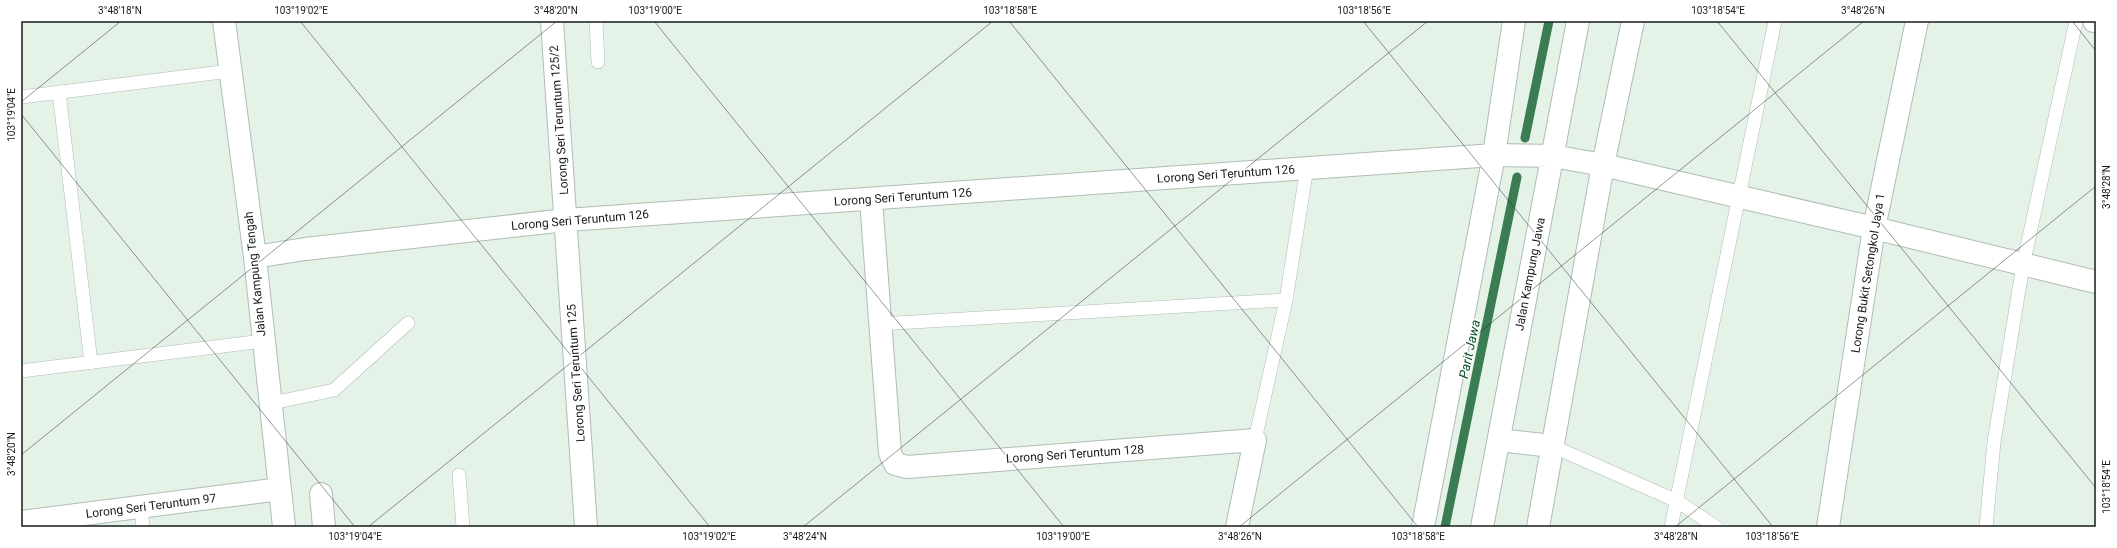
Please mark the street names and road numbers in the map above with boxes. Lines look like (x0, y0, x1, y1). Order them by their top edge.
street label: Lorong Seri Teruntum 125/2 (547, 45, 571, 195)
street label: Lorong Seri Teruntum 126 (1157, 162, 1296, 186)
street label: Lorong Seri Teruntum 126 (834, 185, 973, 209)
street label: Lorong Bukit Setongkol Jaya 1 (1848, 192, 1888, 354)
street label: Lorong Seri Teruntum 126 (511, 207, 650, 233)
street label: Jalan Kampung Tengah (241, 211, 269, 337)
street label: Jalan Kampung Jawa (1512, 216, 1548, 332)
street label: Lorong Seri Teruntum 125 (564, 303, 588, 442)
street label: Lorong Seri Teruntum 128 (1006, 442, 1145, 466)
street label: Lorong Seri Teruntum 97 (85, 491, 217, 521)

